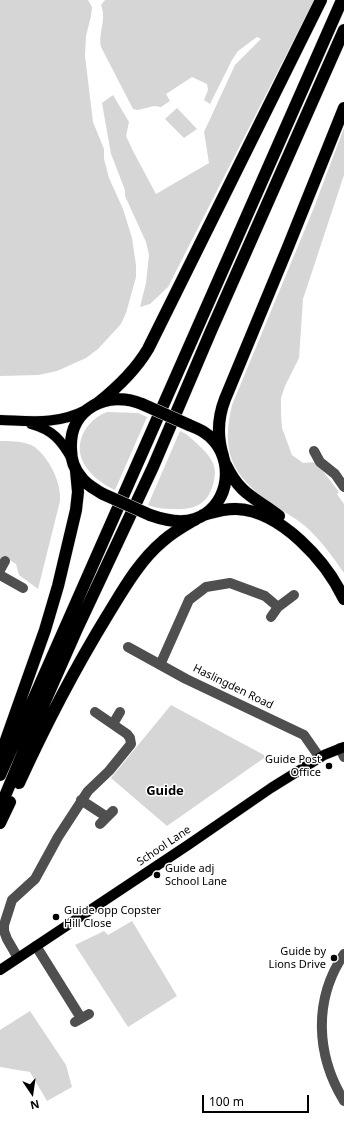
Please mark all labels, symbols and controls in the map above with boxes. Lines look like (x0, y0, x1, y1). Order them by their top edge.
street label: Haslingden Road (191, 662, 275, 712)
place label: Guide Post Office (265, 753, 321, 779)
marker: Guide Post Office (324, 761, 334, 771)
district label: Guide (146, 783, 184, 799)
street label: School Lane (135, 823, 193, 869)
place label: Guide adj School Lane (165, 862, 227, 888)
marker: Guide adj School Lane (152, 870, 162, 880)
place label: Guide opp Copster Hill Close (64, 904, 161, 930)
marker: Guide opp Copster Hill Close (51, 912, 61, 922)
place label: Guide by Lions Drive (269, 945, 326, 971)
marker: Guide by Lions Drive (329, 953, 339, 963)
north arrow (12, 1073, 52, 1113)
scale bar (204, 1087, 311, 1113)
text: 100 m (209, 1093, 244, 1110)
text: N (29, 1097, 41, 1113)

